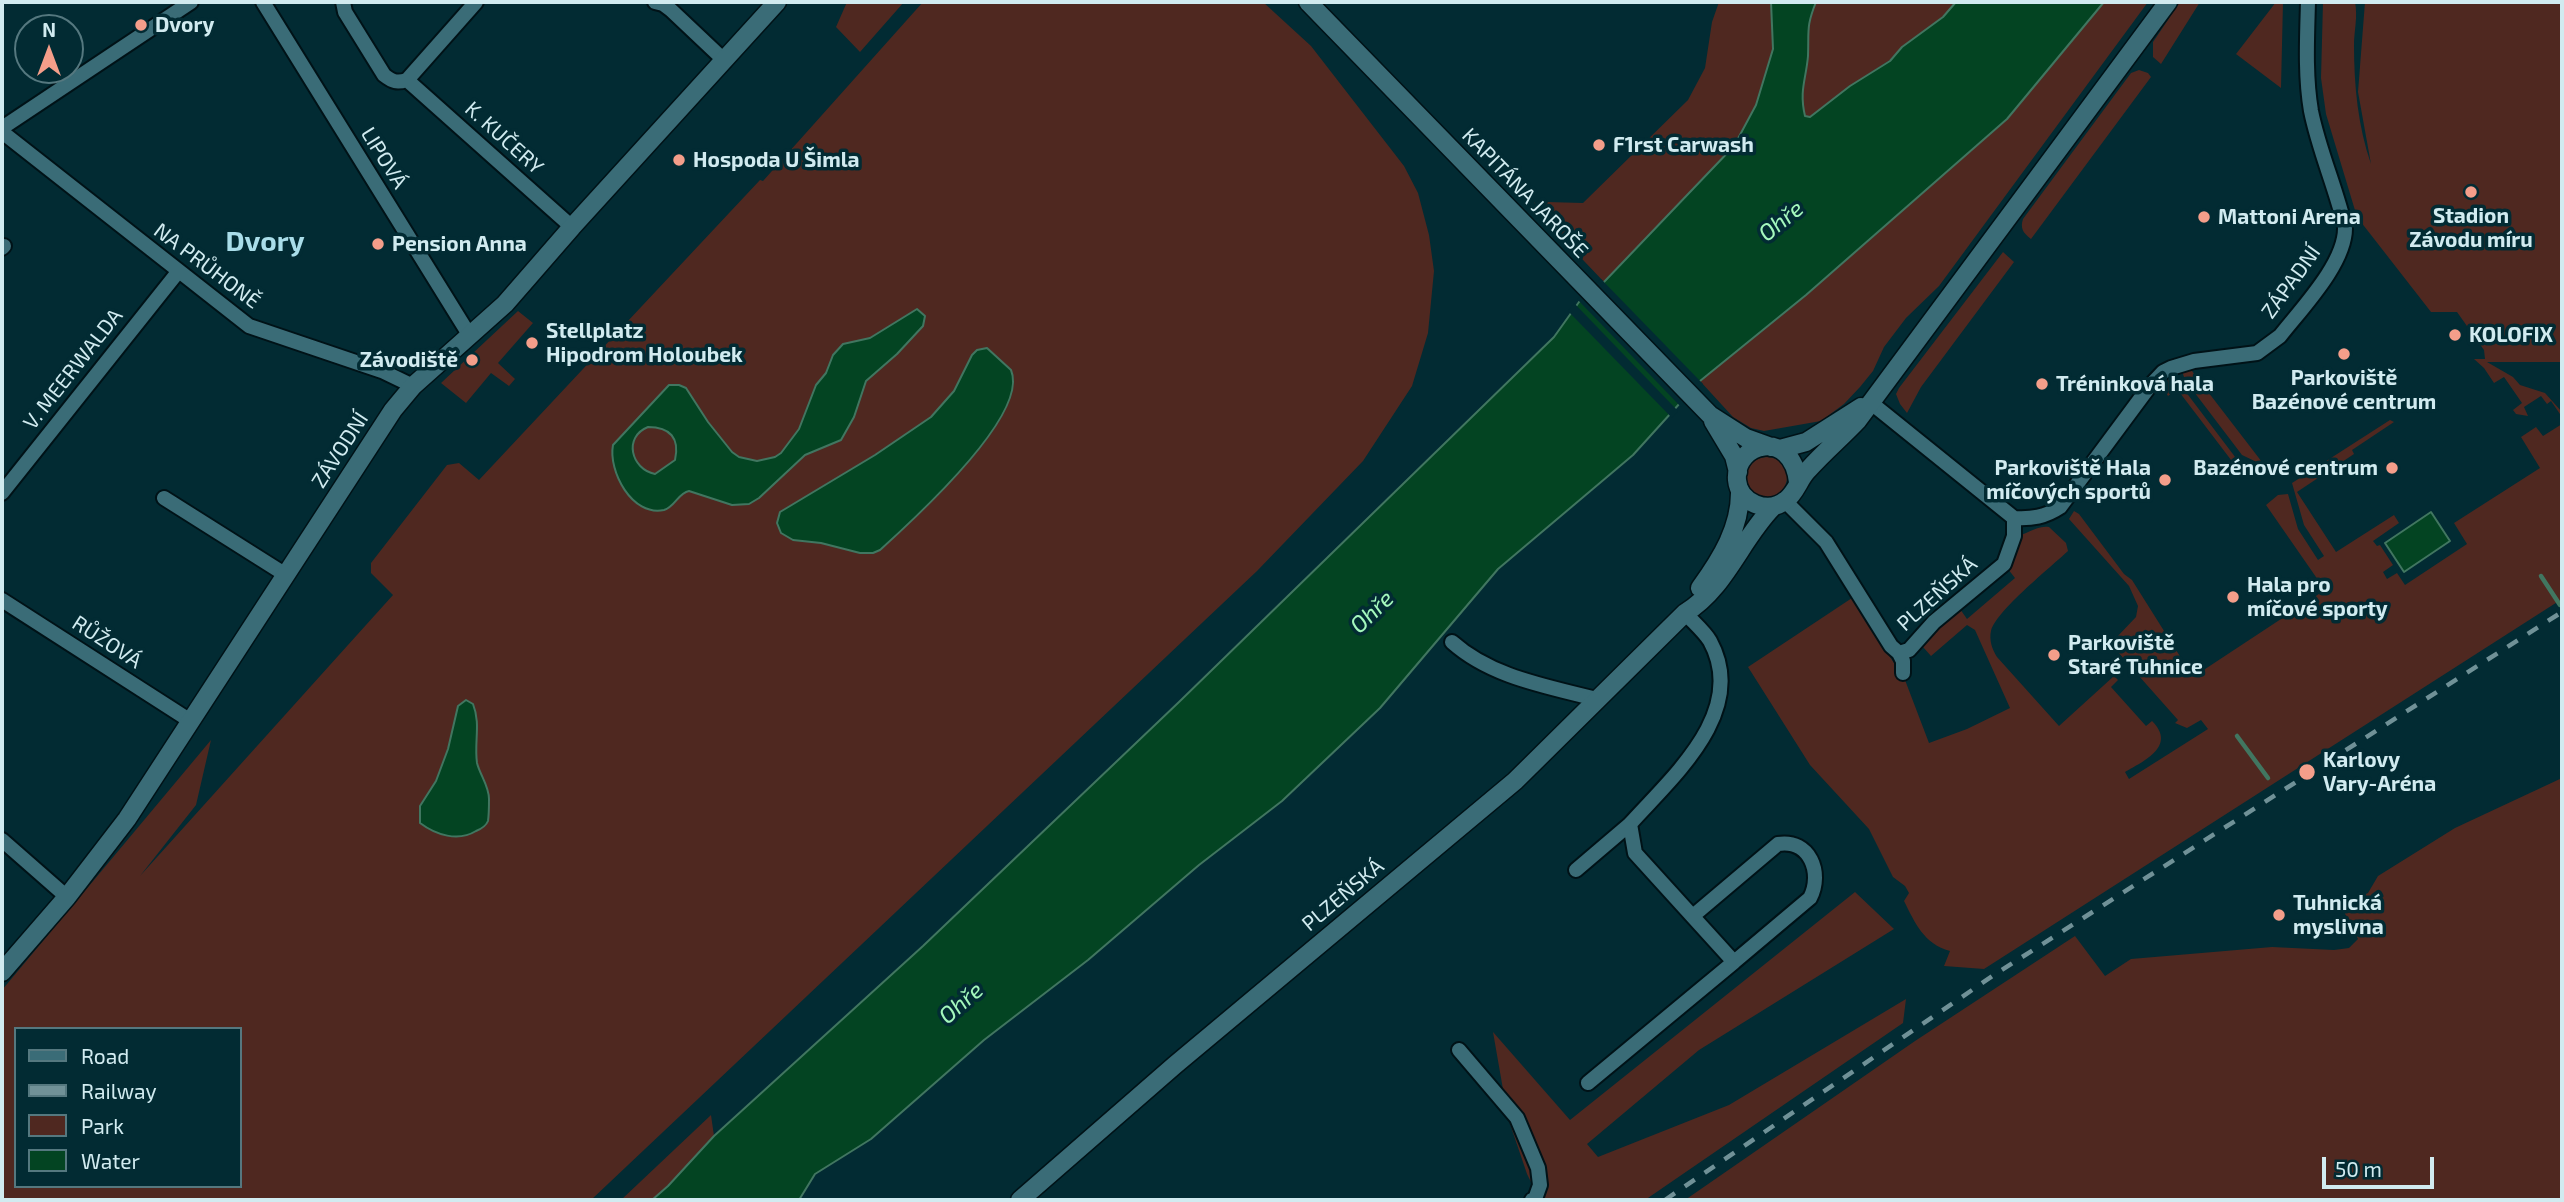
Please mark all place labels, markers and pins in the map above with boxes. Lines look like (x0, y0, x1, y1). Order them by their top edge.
place label: Dvory (155, 12, 214, 38)
marker: Dvory (133, 17, 149, 33)
place label: F1rst Carwash (1613, 132, 1754, 158)
marker: F1rst Carwash (1591, 137, 1607, 153)
place label: Hospoda U Šimla (693, 147, 859, 173)
marker: Hospoda U Šimla (671, 152, 687, 168)
marker: Stadion Závodu míru (2463, 184, 2479, 200)
place label: Stadion Závodu míru (2409, 203, 2533, 253)
place label: Mattoni Arena (2218, 204, 2361, 230)
marker: Mattoni Arena (2196, 209, 2212, 225)
place label: Pension Anna (392, 231, 527, 257)
marker: Pension Anna (370, 236, 386, 252)
place label: Stellplatz Hipodrom Holoubek (546, 318, 743, 368)
place label: KOLOFIX (2469, 322, 2553, 348)
marker: KOLOFIX (2447, 327, 2463, 343)
marker: Stellplatz Hipodrom Holoubek (524, 335, 540, 351)
marker: Parkoviště Bazénové centrum (2336, 346, 2352, 362)
place label: Závodiště (360, 347, 458, 373)
marker: Závodiště (464, 352, 480, 368)
place label: Parkoviště Bazénové centrum (2252, 365, 2436, 415)
place label: Tréninková hala (2056, 371, 2214, 397)
marker: Tréninková hala (2034, 376, 2050, 392)
place label: Parkoviště Hala míčových sportů (1986, 455, 2151, 505)
place label: Bazénové centrum (2193, 455, 2378, 481)
marker: Bazénové centrum (2384, 460, 2400, 476)
marker: Parkoviště Hala míčových sportů (2157, 472, 2173, 488)
place label: Hala pro míčové sporty (2247, 572, 2388, 622)
marker: Hala pro míčové sporty (2225, 589, 2241, 605)
place label: Parkoviště Staré Tuhnice (2068, 630, 2203, 680)
marker: Parkoviště Staré Tuhnice (2046, 647, 2062, 663)
place label: Karlovy Vary-Aréna (2323, 747, 2436, 797)
marker: Karlovy Vary-Aréna (2297, 762, 2317, 782)
place label: Tuhnická myslivna (2293, 890, 2384, 940)
marker: Tuhnická myslivna (2271, 907, 2287, 923)

